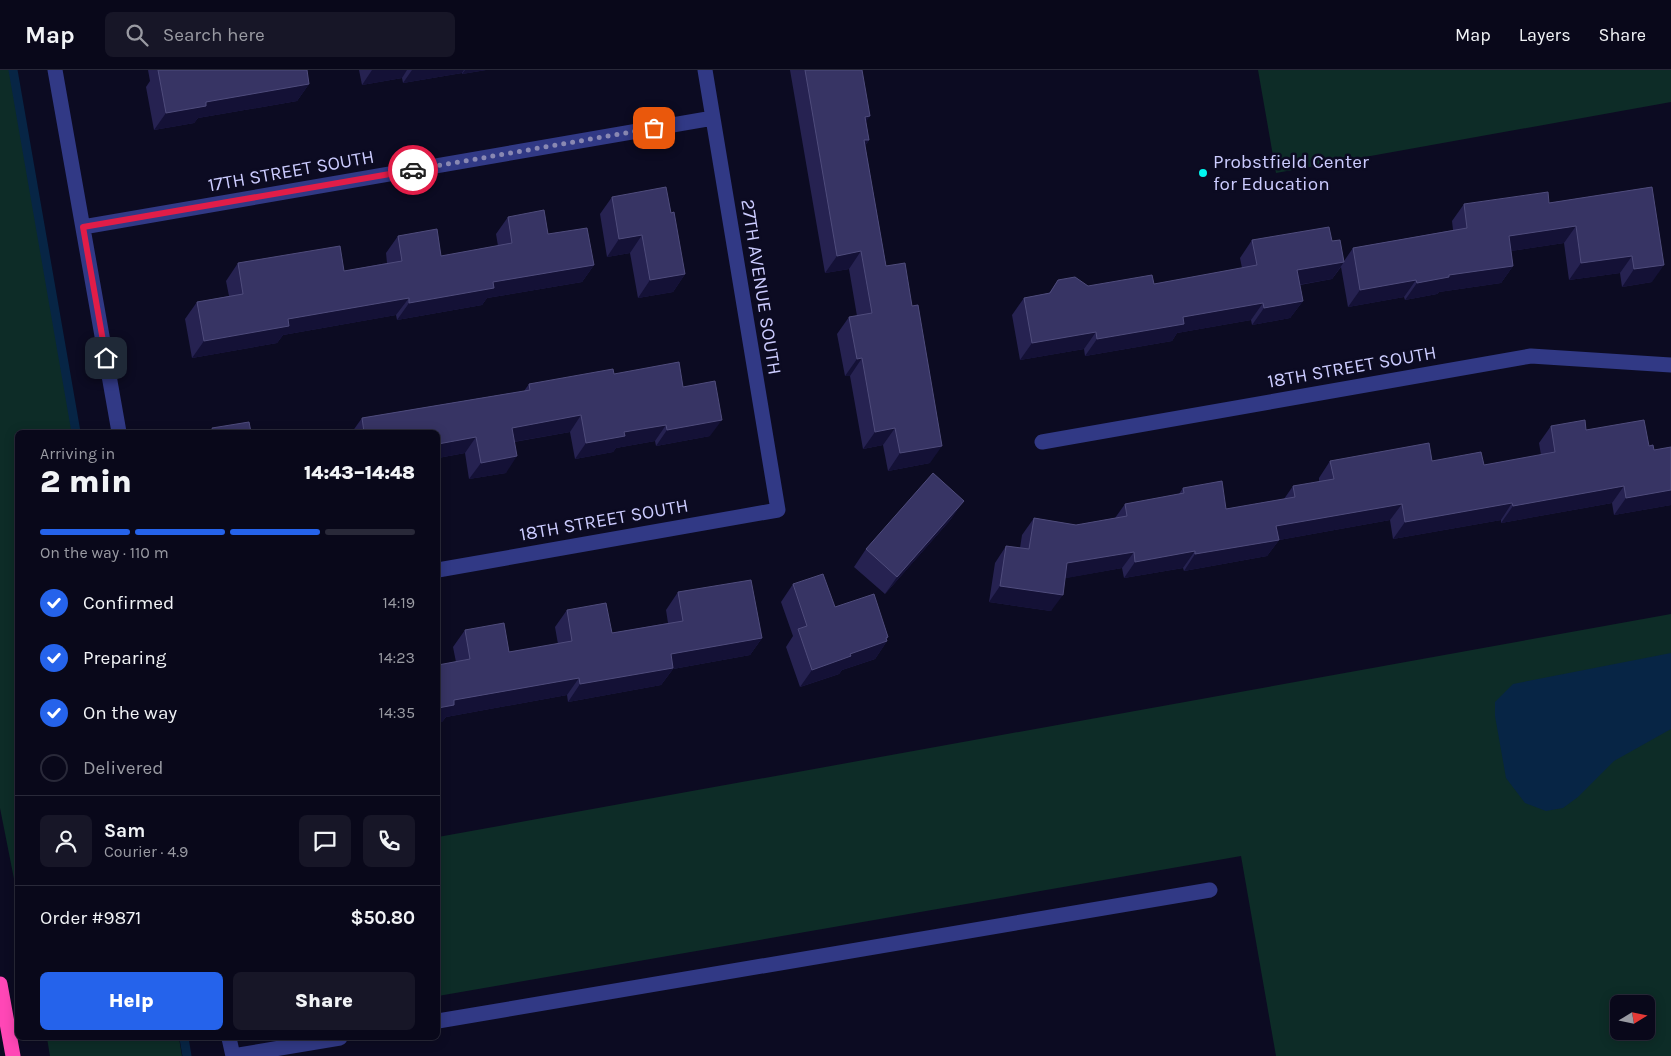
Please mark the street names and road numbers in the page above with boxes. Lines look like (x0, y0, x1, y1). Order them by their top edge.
street label: 17TH STREET SOUTH (206, 146, 376, 196)
street label: 27TH AVENUE SOUTH (736, 198, 786, 376)
street label: 18TH STREET SOUTH (1266, 341, 1438, 393)
street label: 18TH STREET SOUTH (518, 494, 690, 546)

